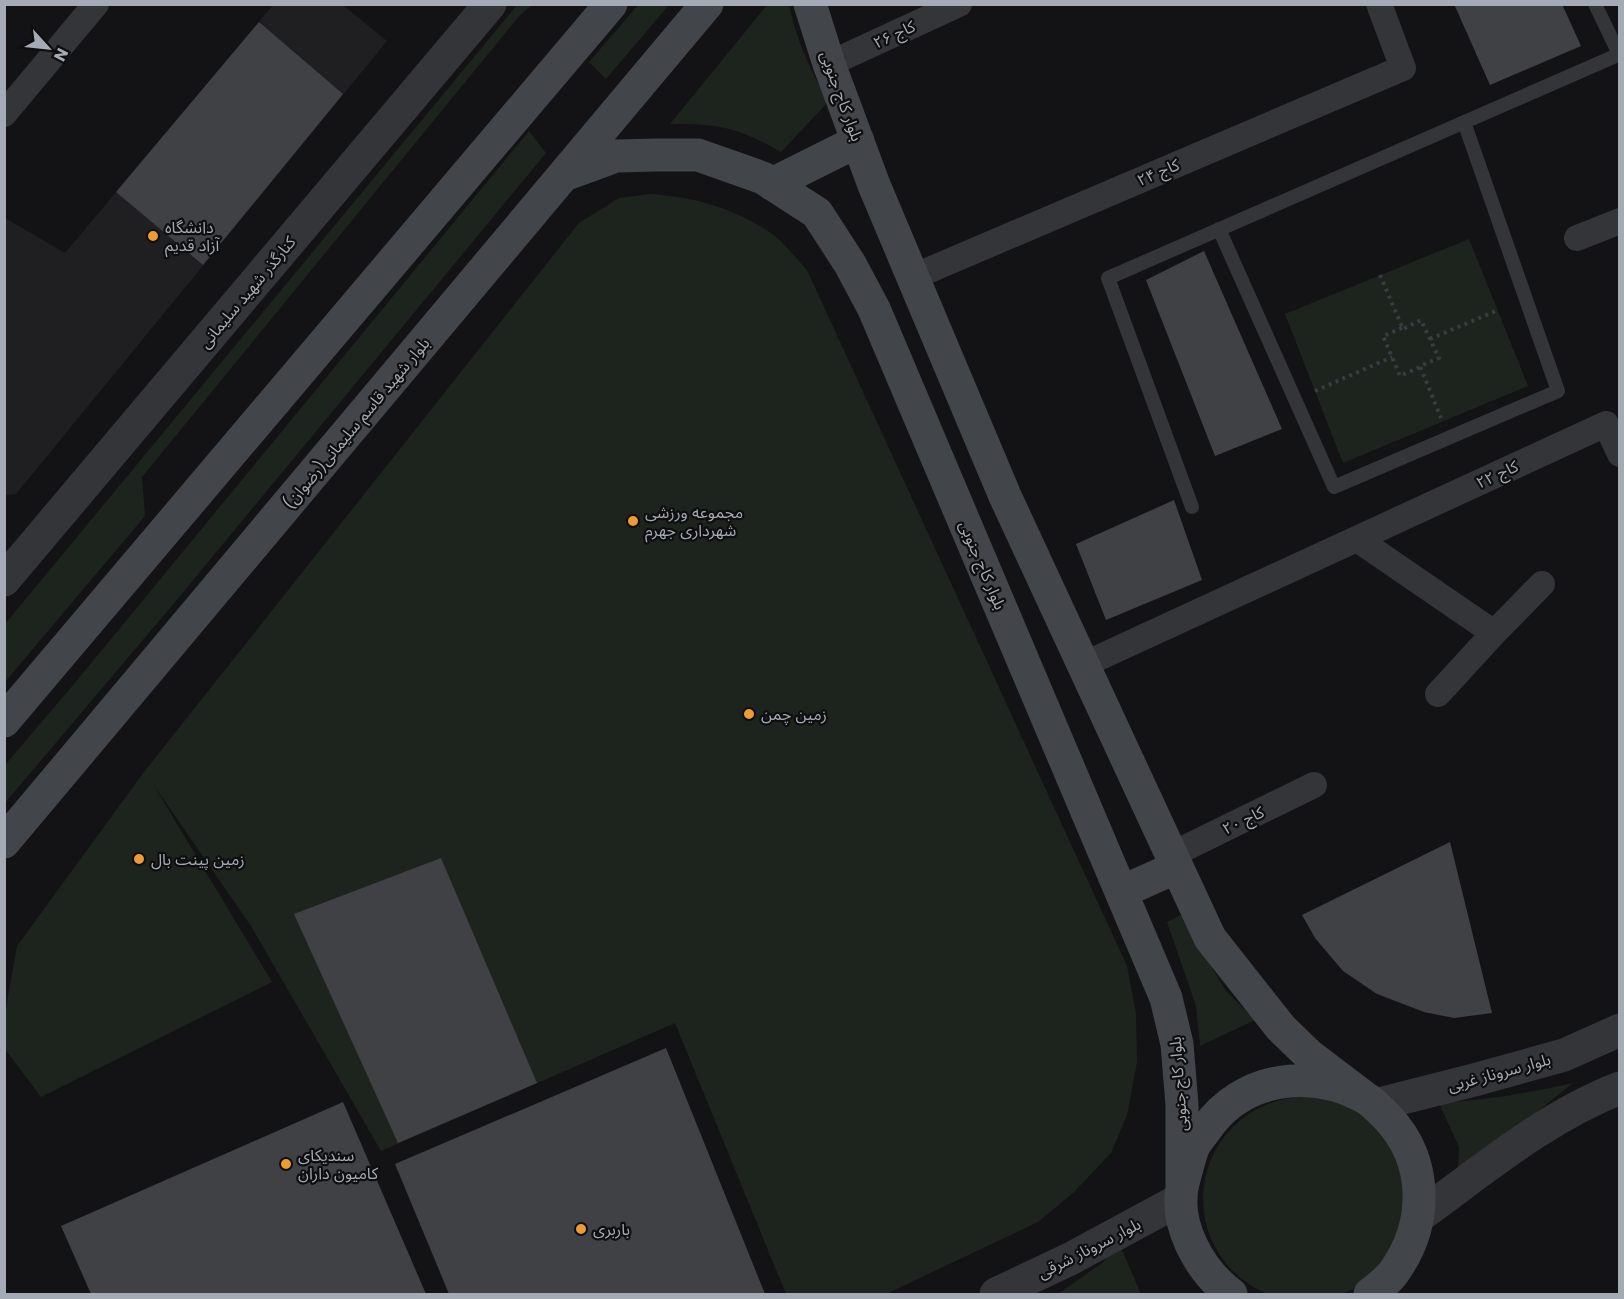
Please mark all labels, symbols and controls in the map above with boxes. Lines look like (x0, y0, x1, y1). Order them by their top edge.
street label: کاج ۲۶ (869, 15, 920, 55)
north arrow (18, 18, 78, 78)
text: N (48, 44, 74, 65)
street label: بلوار کاج جنوبی (814, 48, 869, 145)
street label: کاج ۲۴ (1133, 153, 1184, 193)
place label: دانشگاه آزاد قدیم (165, 216, 221, 258)
marker: دانشگاه آزاد قدیم (146, 229, 160, 243)
street label: کنارگذر شهید سلیمانی (194, 231, 301, 353)
street label: بلوار شهید قاسم سلیمانی(رضوان) (278, 333, 436, 515)
street label: کاج ۲۲ (1472, 455, 1523, 495)
place label: مجموعه ورزشی شهرداری جهرم (645, 501, 743, 543)
marker: مجموعه ورزشی شهرداری جهرم (626, 514, 640, 528)
street label: بلوار کاج جنوبی (952, 517, 1012, 614)
place label: زمین چمن (761, 703, 827, 726)
marker: زمین چمن (742, 707, 756, 721)
street label: کاج ۲۰ (1218, 800, 1269, 841)
place label: زمین پینت بال (151, 848, 245, 871)
marker: زمین پینت بال (132, 852, 146, 866)
street label: بلوار کاج جنوبی (1164, 1036, 1194, 1132)
street label: بلوار سروناز غربی (1445, 1048, 1553, 1097)
place label: سندیکای کامیون داران (298, 1144, 378, 1185)
marker: سندیکای کامیون داران (279, 1157, 293, 1171)
street label: بلوار سروناز شرقی (1034, 1213, 1145, 1284)
place label: باربری (593, 1218, 630, 1241)
marker: باربری (574, 1222, 588, 1236)

